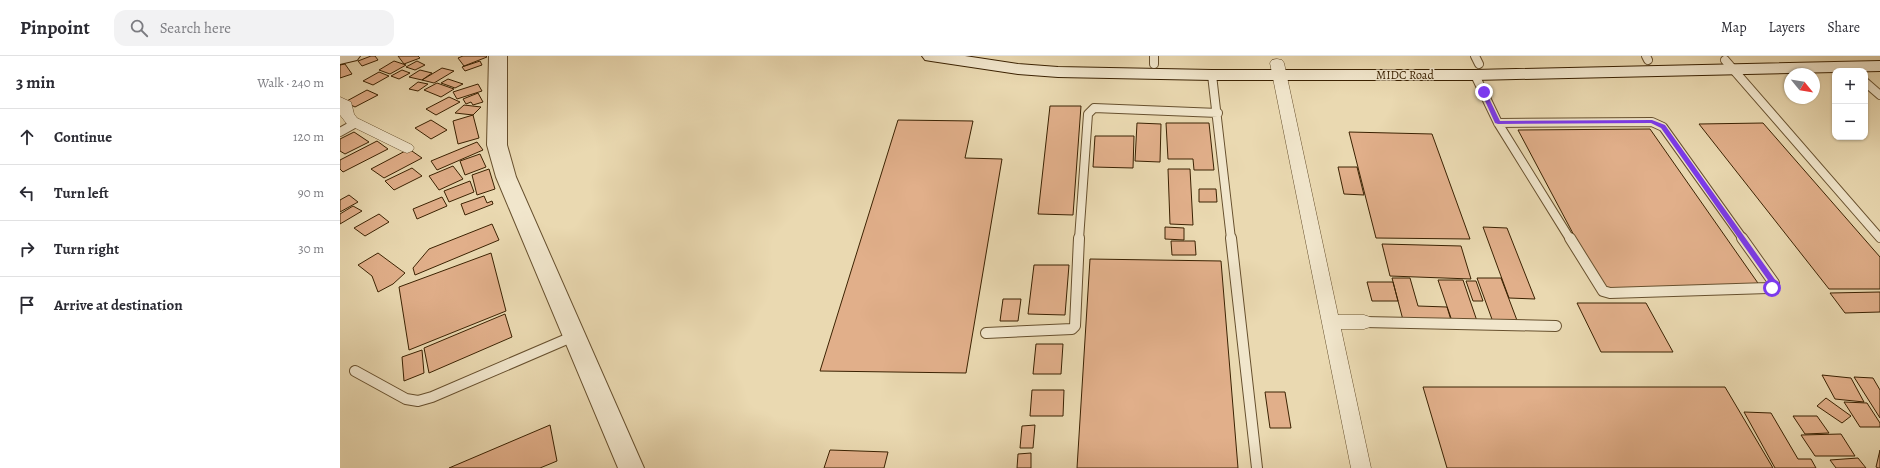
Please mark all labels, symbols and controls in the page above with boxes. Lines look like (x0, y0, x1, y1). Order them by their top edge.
search box (114, 10, 394, 46)
text: Pinpoint (20, 15, 90, 41)
icon: search (128, 17, 150, 39)
text: Search here (160, 18, 231, 38)
text: Map (1721, 18, 1747, 37)
text: Layers (1769, 18, 1805, 37)
text: Share (1827, 18, 1860, 37)
street label: MIDC Road (1376, 67, 1434, 83)
north arrow (1784, 68, 1820, 104)
map controls (1832, 68, 1868, 140)
button: + (1832, 68, 1868, 104)
text: 3 min (16, 71, 55, 94)
text: Walk · 240 m (257, 74, 324, 91)
route end (1475, 83, 1493, 101)
button: − (1832, 104, 1868, 140)
icon: ahead (16, 126, 38, 148)
text: Continue (54, 127, 112, 147)
text: 120 m (293, 128, 324, 145)
icon: left (16, 182, 38, 204)
text: Turn left (54, 183, 109, 203)
text: 90 m (298, 184, 324, 201)
icon: right (16, 238, 38, 260)
text: Turn right (54, 239, 119, 259)
text: 30 m (298, 240, 324, 257)
route start (1763, 279, 1781, 297)
icon: arrive (16, 294, 38, 316)
text: Arrive at destination (54, 295, 183, 315)

